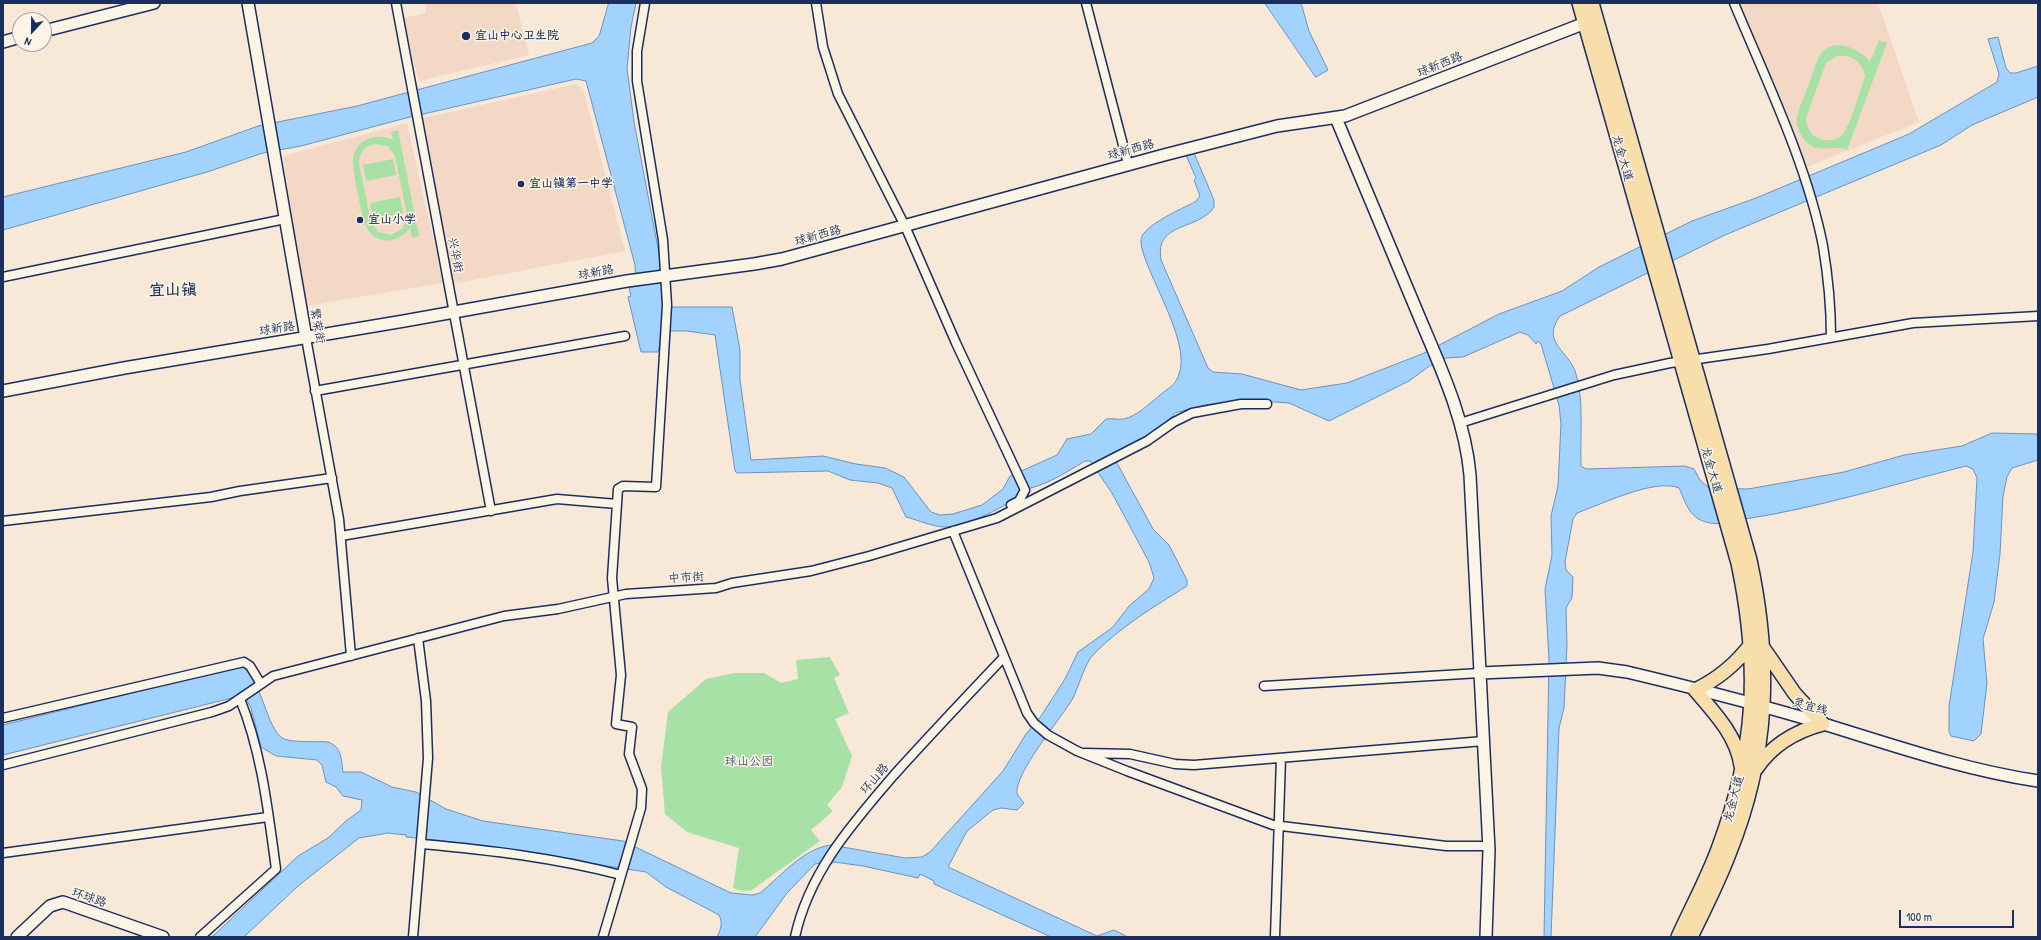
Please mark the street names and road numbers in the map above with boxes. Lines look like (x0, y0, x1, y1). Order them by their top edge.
street label: 球新西路 (1415, 49, 1465, 81)
street label: 龙金大道 (1608, 133, 1636, 183)
street label: 球新西路 (1106, 137, 1156, 163)
street label: 球新西路 (793, 223, 843, 249)
street label: 兴华街 (444, 236, 466, 274)
street label: 球新路 (577, 263, 615, 283)
street label: 繁荣街 (307, 307, 327, 345)
street label: 球新路 (258, 319, 296, 339)
street label: 龙金大道 (1697, 445, 1725, 495)
street label: 中市街 (668, 570, 704, 586)
street label: 灵宜线 (1791, 695, 1829, 719)
street label: 环山路 (858, 761, 892, 797)
street label: 龙金大道 (1721, 774, 1747, 824)
street label: 环球路 (70, 885, 108, 911)

